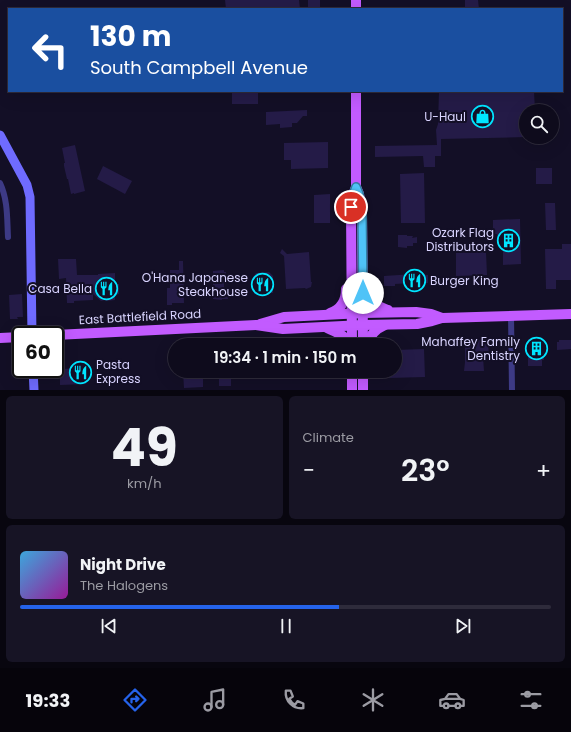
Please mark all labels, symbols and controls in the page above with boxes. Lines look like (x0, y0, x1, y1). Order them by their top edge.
text: 130 m (90, 17, 171, 56)
icon: left (24, 24, 76, 76)
text: South Campbell Avenue (90, 55, 308, 80)
shop icon: U-Haul (469, 104, 495, 130)
map controls (519, 104, 559, 144)
button: search (519, 104, 559, 144)
place label: U-Haul (424, 108, 466, 125)
pin (334, 190, 368, 224)
icon: arrive (340, 196, 362, 218)
place label: Ozark Flag Distributors (426, 224, 494, 255)
building icon: Ozark Flag Distributors (496, 227, 522, 253)
restaurant icon: Burger King (401, 268, 427, 294)
place label: O'Hana Japanese Steakhouse (142, 269, 248, 300)
restaurant icon: O'Hana Japanese Steakhouse (250, 272, 276, 298)
position arrow (342, 272, 384, 314)
place label: Burger King (430, 272, 499, 289)
restaurant icon: Casa Bella (94, 276, 120, 302)
place label: Casa Bella (28, 280, 92, 297)
street label: East Battlefield Road (78, 305, 202, 328)
speed limit sign: 60 (12, 326, 64, 378)
place label: Mahaffey Family Dentistry (421, 333, 520, 364)
building icon: Mahaffey Family Dentistry (523, 336, 549, 362)
text: 19:34 · 1 min · 150 m (214, 347, 356, 368)
place label: Pasta Express (96, 356, 140, 387)
restaurant icon: Pasta Express (68, 359, 94, 385)
text: 49 (111, 411, 178, 484)
text: Climate (303, 428, 354, 447)
text: 23° (401, 449, 450, 492)
text: − (303, 455, 315, 486)
text: + (536, 455, 551, 486)
text: km/h (127, 474, 162, 493)
text: Night Drive (80, 554, 166, 575)
text: The Halogens (80, 576, 168, 595)
icon: previous (98, 615, 120, 637)
icon: pause (275, 615, 297, 637)
icon: next (452, 615, 474, 637)
icon: directions (121, 686, 149, 714)
icon: music (201, 686, 229, 714)
icon: phone (280, 686, 308, 714)
icon: climate (359, 686, 387, 714)
icon: car (438, 686, 466, 714)
icon: filters (517, 686, 545, 714)
text: 19:33 (26, 688, 70, 713)

